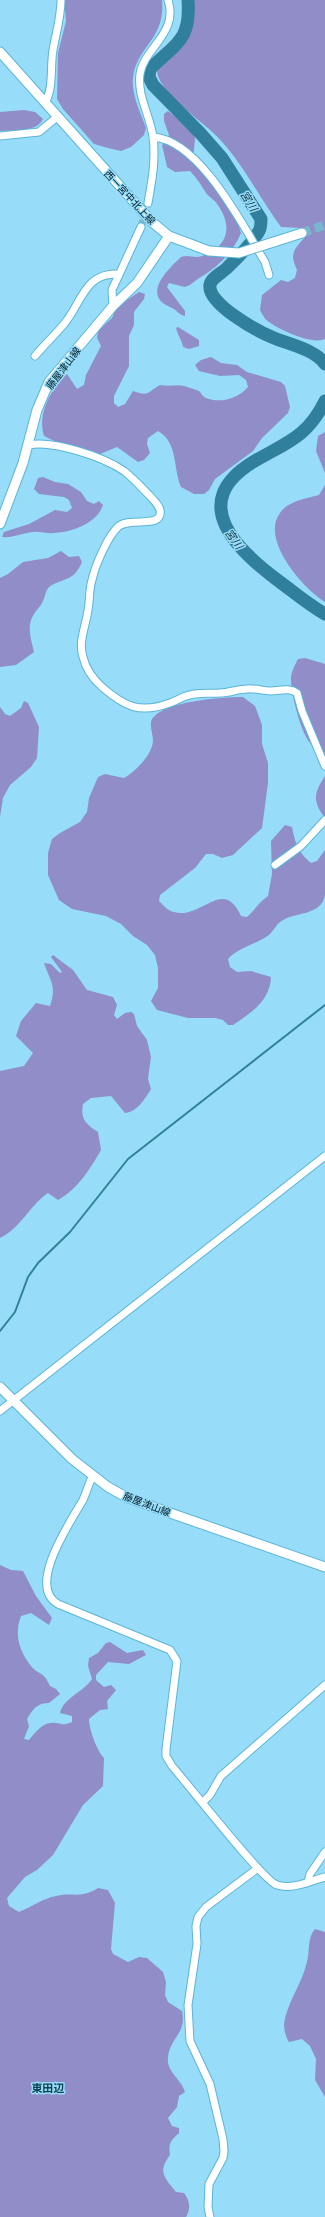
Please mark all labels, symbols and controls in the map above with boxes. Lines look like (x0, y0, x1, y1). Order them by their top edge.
street label: 西一宮中北上線 (102, 168, 158, 227)
water label: 宮川 (238, 188, 260, 214)
street label: 藤屋津山線 (44, 345, 83, 392)
water label: 宮川 (223, 527, 246, 552)
street label: 藤屋津山線 (122, 1490, 172, 1519)
district label: 東田辺 (32, 2082, 65, 2094)

